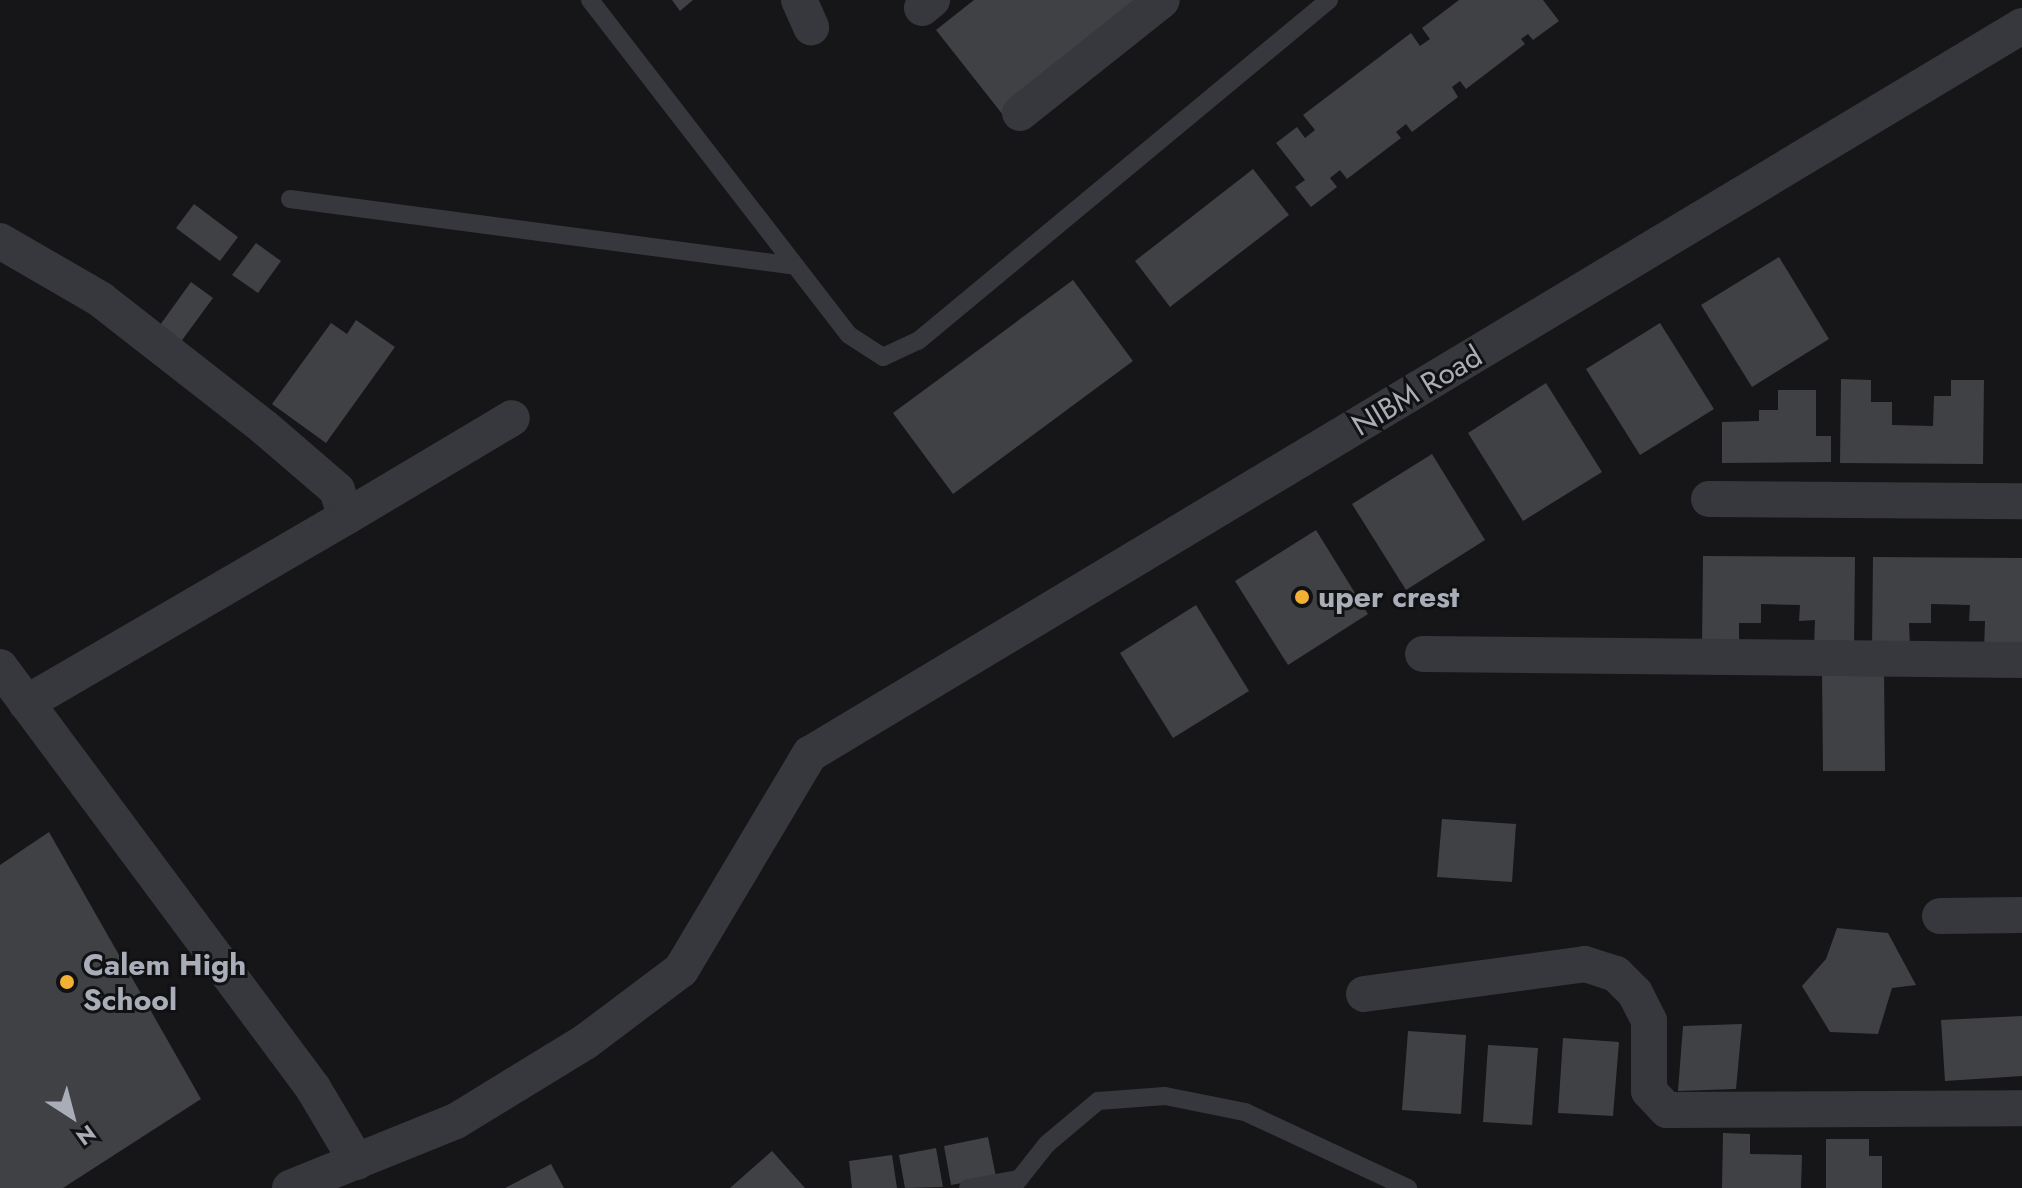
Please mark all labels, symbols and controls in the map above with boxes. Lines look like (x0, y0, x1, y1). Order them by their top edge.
street label: NIBM Road (1345, 338, 1489, 444)
place label: uper crest (1318, 579, 1459, 615)
marker: uper crest (1293, 588, 1311, 606)
place label: Calem High School (83, 947, 246, 1018)
marker: Calem High School (58, 973, 76, 991)
north arrow (32, 1076, 112, 1156)
text: N (70, 1117, 103, 1153)

